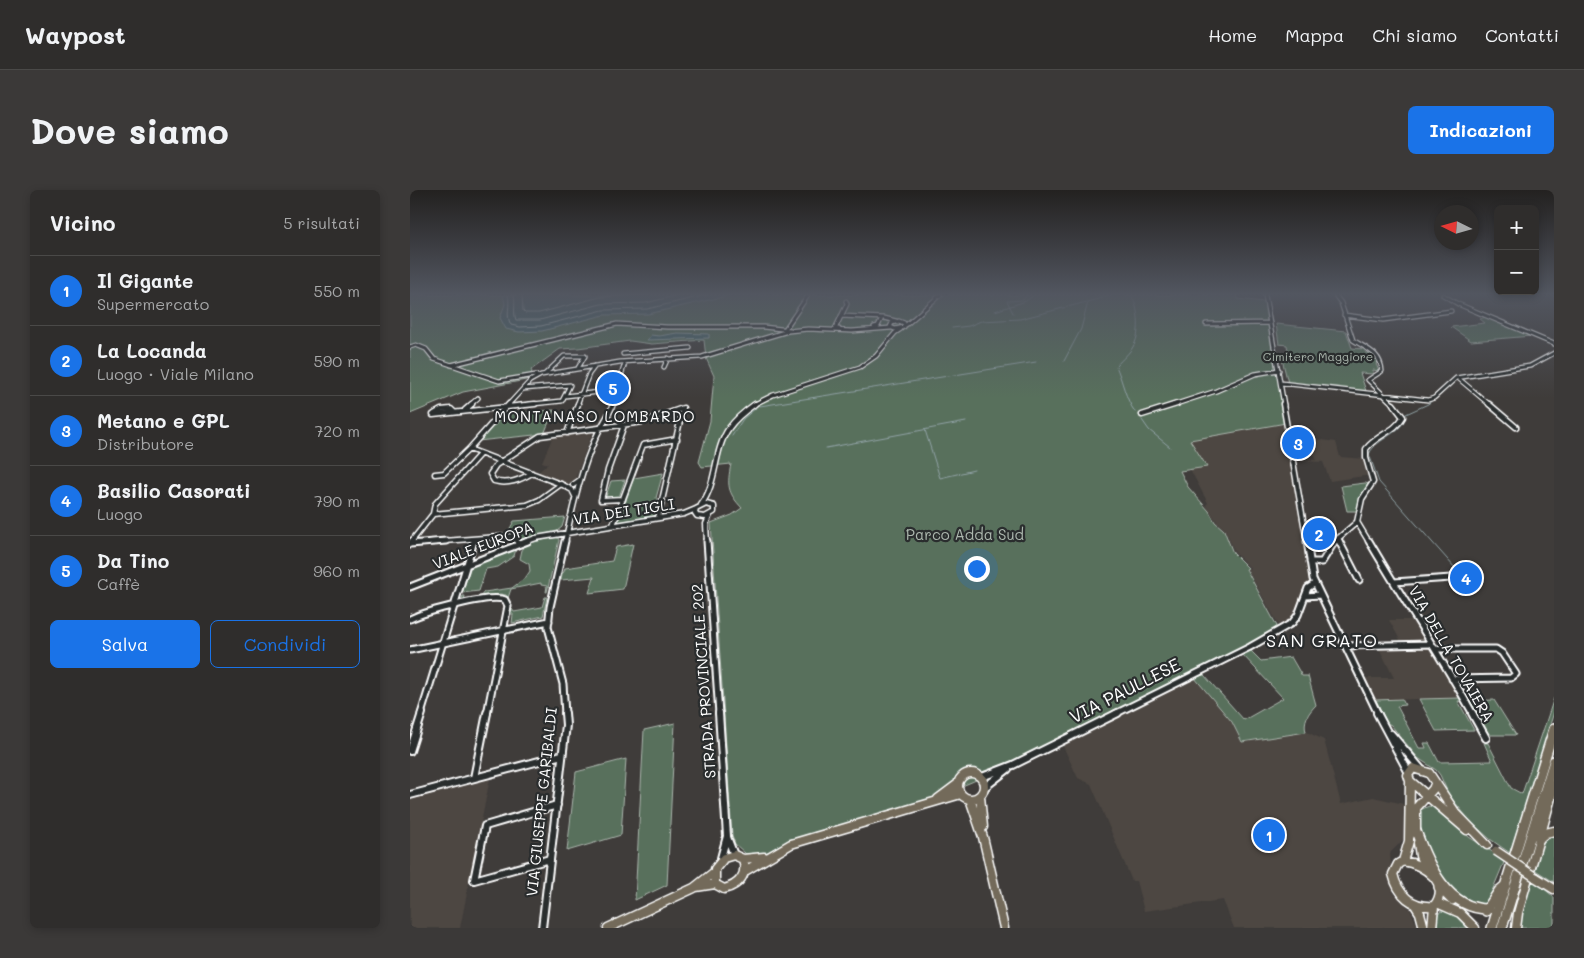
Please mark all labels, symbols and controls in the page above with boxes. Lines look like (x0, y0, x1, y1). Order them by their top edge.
text: Waypost (25, 19, 126, 50)
text: Home (1208, 23, 1257, 47)
text: Mappa (1285, 23, 1344, 47)
text: Chi siamo (1372, 23, 1457, 47)
text: Contatti (1485, 23, 1559, 47)
button: Indicazioni (1408, 106, 1554, 154)
text: Dove siamo (30, 107, 229, 153)
north arrow (1434, 205, 1479, 250)
map controls (1494, 205, 1539, 295)
button: + (1494, 205, 1539, 250)
text: Vicino (50, 209, 115, 236)
text: 5 risultati (283, 212, 360, 233)
button: − (1494, 250, 1539, 295)
text: Il Gigante (97, 268, 193, 293)
text: 1 (62, 280, 70, 301)
text: 550 m (314, 280, 360, 301)
text: Supermercato (97, 293, 209, 314)
text: La Locanda (97, 338, 207, 363)
park label: Cimitero Maggiore (1263, 348, 1373, 364)
text: 2 (62, 350, 70, 371)
text: 590 m (313, 350, 360, 371)
text: Luogo · Viale Milano (97, 363, 254, 384)
pin: 5 (597, 369, 629, 407)
district label: MONTANASO LOMBARDO (494, 406, 696, 426)
text: Metano e GPL (97, 408, 230, 433)
text: 3 (61, 420, 71, 441)
text: 720 m (314, 420, 360, 441)
pin: 3 (1282, 424, 1314, 462)
text: Distributore (97, 433, 194, 454)
text: Basilio Casorati (97, 478, 251, 503)
text: 4 (61, 490, 71, 511)
text: 790 m (314, 490, 360, 511)
street label: VIA DEI TIGLI (572, 493, 676, 529)
text: Luogo (97, 503, 142, 524)
pin: 2 (1303, 515, 1335, 553)
street label: VIALE EUROPA (429, 517, 536, 573)
park label: Parco Adda Sud (906, 524, 1024, 544)
text: Da Tino (97, 548, 169, 573)
your location (964, 556, 990, 582)
pin: 4 (1450, 559, 1482, 597)
text: 5 (61, 560, 71, 581)
text: 960 m (313, 560, 360, 581)
text: Caffè (97, 573, 140, 594)
street label: VIA DELLA TOVAIERA (1405, 582, 1499, 725)
street label: STRADA PROVINCIALE 202 (686, 583, 720, 779)
button: Salva (50, 620, 200, 668)
button: Condividi (210, 620, 360, 668)
district label: SAN GRATO (1266, 628, 1378, 652)
street label: VIA PAULLESE (1065, 652, 1184, 728)
street label: VIA GIUSEPPE GARIBALDI (521, 706, 561, 897)
pin: 1 (1253, 816, 1285, 854)

